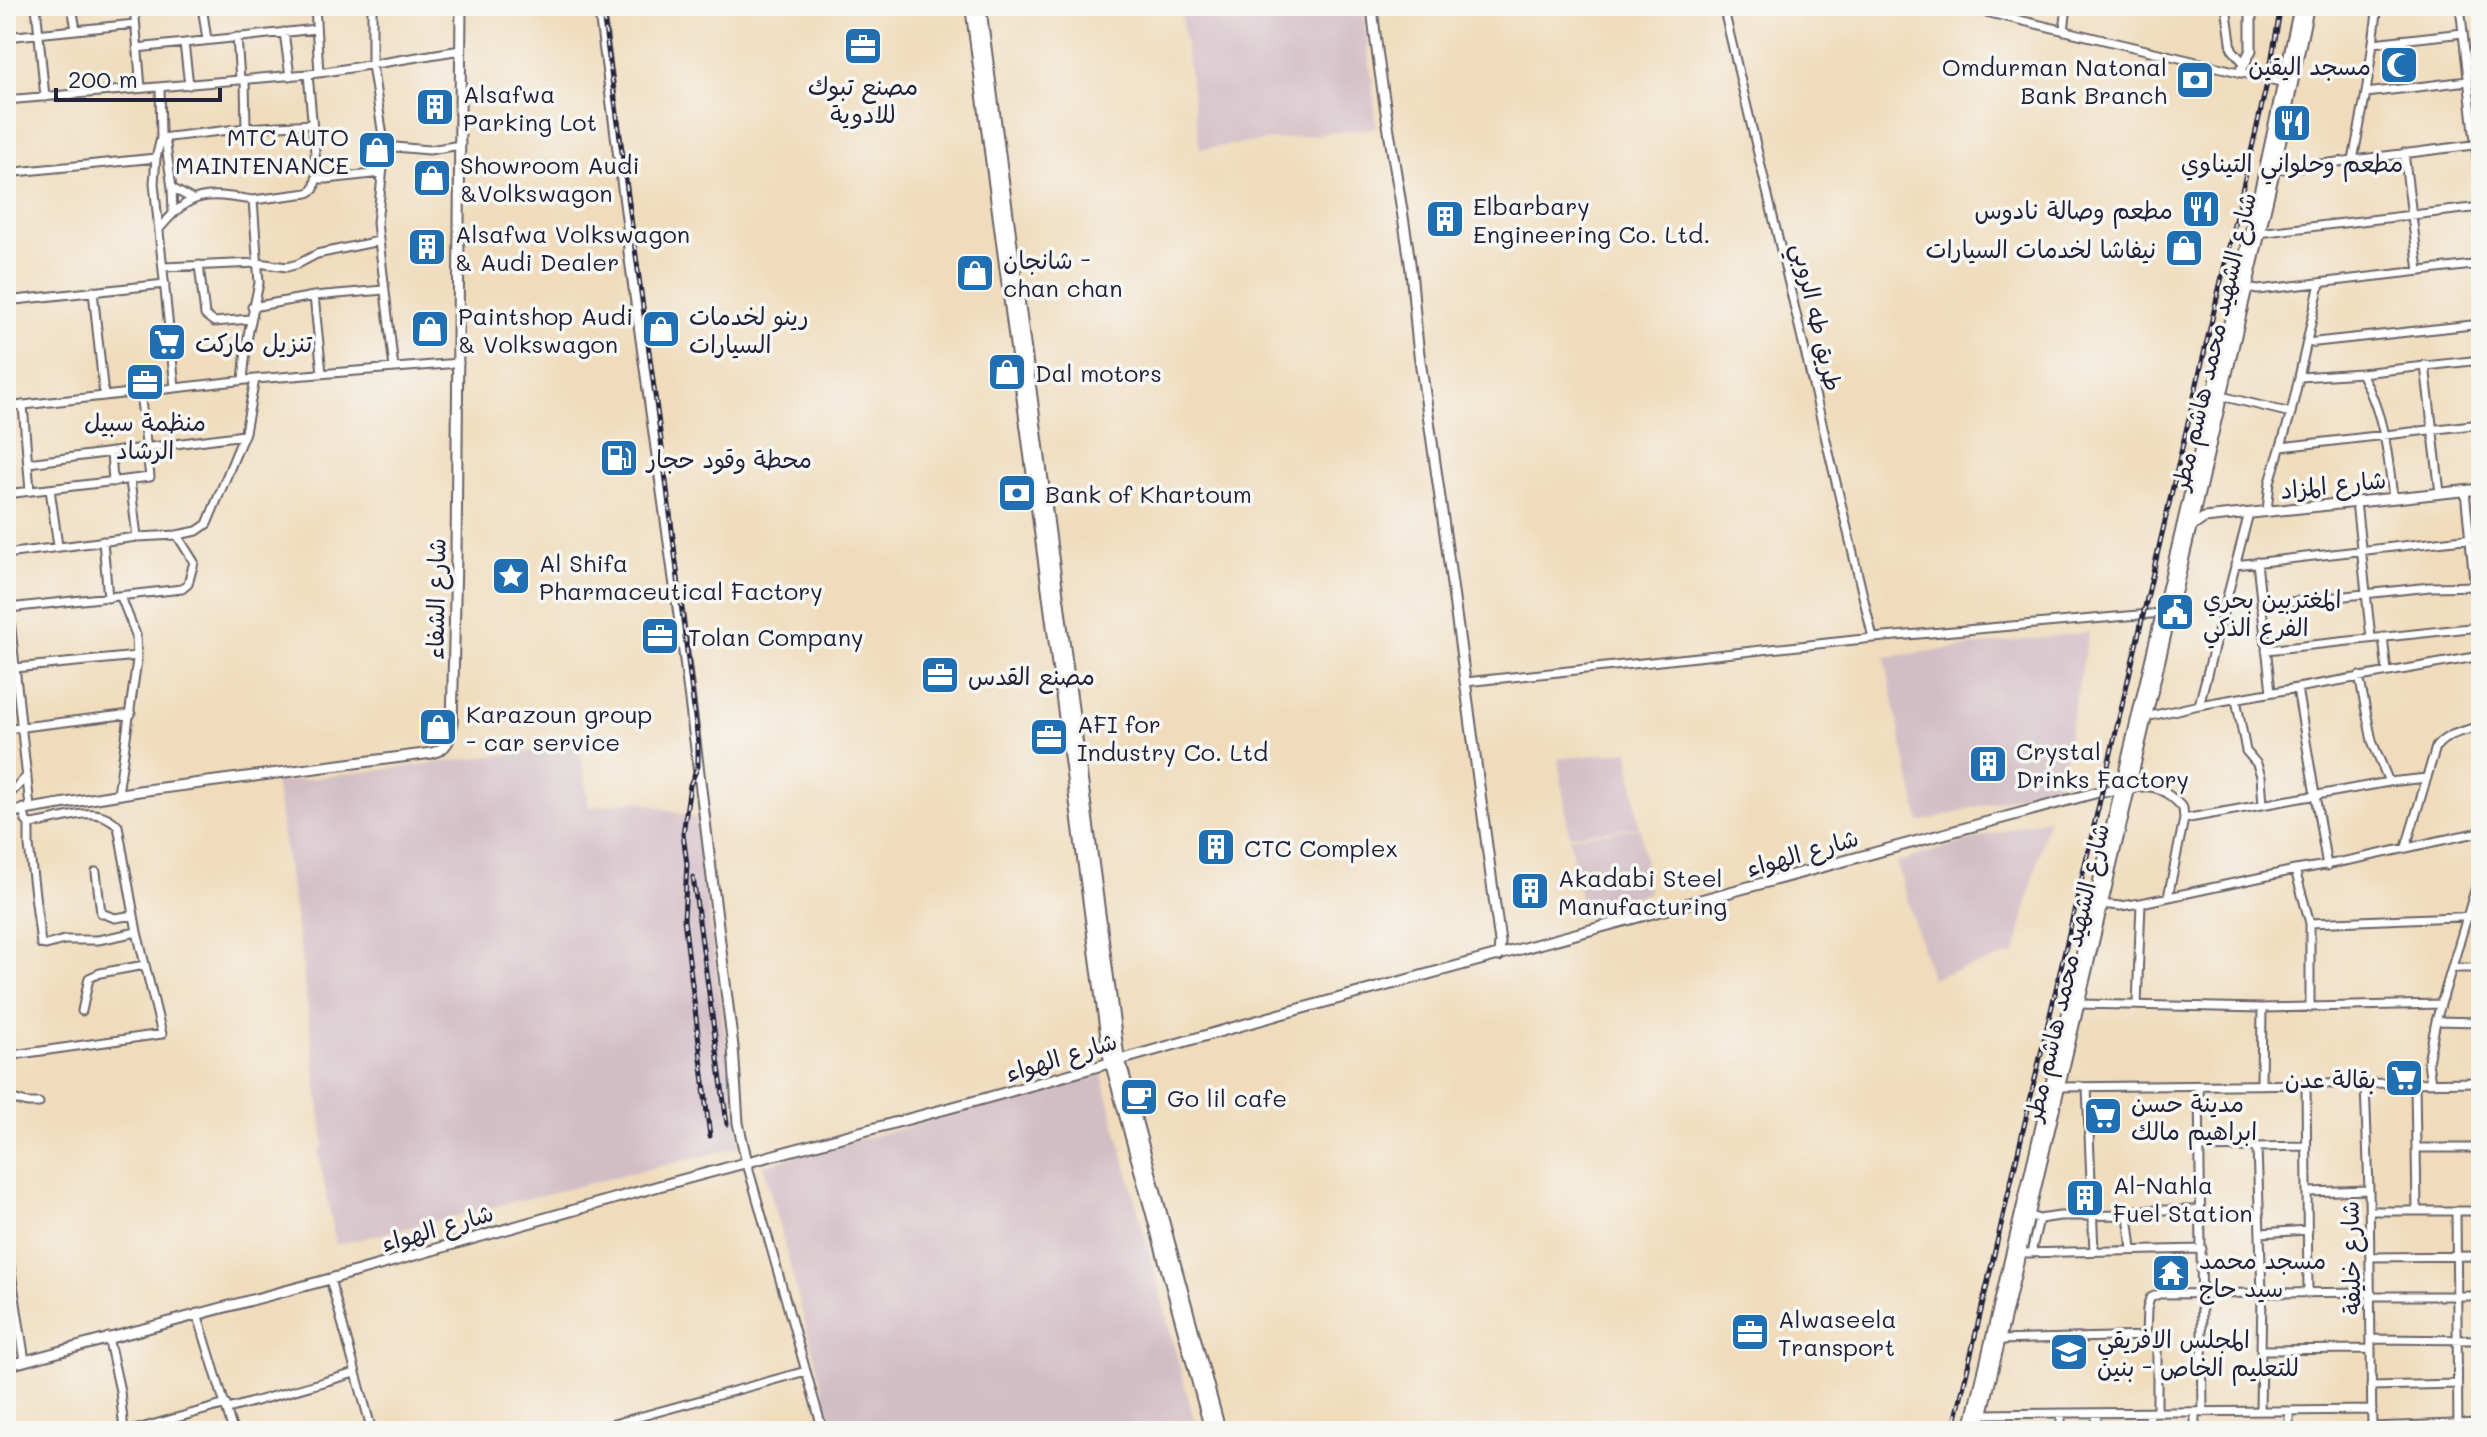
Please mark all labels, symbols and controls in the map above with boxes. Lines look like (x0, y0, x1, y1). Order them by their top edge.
office icon: مصنع تبوك للادوية (842, 25, 884, 67)
mosque icon: مسجد اليقين (2378, 44, 2420, 86)
place label: مسجد اليقين (2248, 50, 2371, 81)
place label: Omdurman Natonal Bank Branch (1942, 51, 2167, 110)
scale bar (56, 52, 220, 102)
bank icon: Omdurman Natonal Bank Branch (2174, 59, 2216, 101)
text: 200 m (68, 63, 138, 94)
place label: مصنع تبوك للادوية (808, 70, 918, 129)
place label: Alsafwa Parking Lot (463, 78, 597, 137)
building icon: Alsafwa Parking Lot (414, 86, 456, 128)
restaurant icon: مطعم وحلواني التيناوي (2271, 102, 2313, 144)
place label: MTC AUTO MAINTENANCE (175, 121, 349, 180)
shop icon: MTC AUTO MAINTENANCE (356, 129, 398, 171)
place label: مطعم وحلواني التيناوي (2181, 147, 2403, 185)
place label: Showroom Audi &Volkswagon (460, 149, 640, 208)
shop icon: Showroom Audi &Volkswagon (411, 157, 453, 199)
restaurant icon: مطعم وصالة نادوس (2180, 188, 2222, 230)
street label: شارع الشهيد محمد هاشم مطر (2163, 189, 2266, 495)
place label: Elbarbary Engineering Co. Ltd. (1473, 190, 1710, 249)
place label: مطعم وصالة نادوس (1974, 194, 2173, 229)
building icon: Elbarbary Engineering Co. Ltd. (1424, 198, 1466, 240)
place label: Alsafwa Volkswagon & Audi Dealer (455, 218, 690, 277)
building icon: Alsafwa Volkswagon & Audi Dealer (406, 226, 448, 268)
shop icon: نيفاشا لخدمات السيارات (2163, 227, 2205, 269)
place label: نيفاشا لخدمات السيارات (1925, 233, 2156, 264)
street label: طريق طه الروبي (1779, 240, 1850, 396)
place label: شانجان - chan chan (1003, 244, 1122, 303)
shop icon: شانجان - chan chan (954, 252, 996, 294)
place label: Paintshop Audi & Volkswagon (458, 300, 633, 359)
place label: رينو لخدمات السيارات (689, 300, 809, 359)
shop icon: Paintshop Audi & Volkswagon (409, 308, 451, 350)
shop icon: رينو لخدمات السيارات (640, 308, 682, 350)
supermarket icon: تنزيل ماركت (146, 321, 188, 363)
place label: تنزيل ماركت (195, 327, 313, 358)
shop icon: Dal motors (986, 351, 1028, 393)
place label: Dal motors (1035, 357, 1162, 388)
office icon: منظمة سبيل الرشاد (124, 361, 166, 403)
place label: منظمة سبيل الرشاد (84, 406, 206, 465)
fuel station icon: محطة وقود حجار (598, 437, 640, 479)
place label: محطة وقود حجار (645, 443, 812, 475)
street label: شارع المزاد (2279, 463, 2388, 508)
bank icon: Bank of Khartoum (996, 472, 1038, 514)
place label: Bank of Khartoum (1045, 478, 1252, 509)
street label: شارع الشفاء (418, 538, 455, 660)
place label: Al Shifa Pharmaceutical Factory (539, 547, 823, 606)
place icon: Al Shifa Pharmaceutical Factory (490, 555, 532, 597)
place label: المغتربين بحري الفرع الذكي (2203, 583, 2341, 649)
public building icon: المغتربين بحري الفرع الذكي (2154, 591, 2196, 633)
office icon: Tolan Company (639, 615, 681, 657)
place label: Tolan Company (688, 621, 864, 652)
office icon: مصنع القدس (919, 654, 961, 696)
place label: مصنع القدس (968, 660, 1095, 694)
place label: Karazoun group - car service (466, 698, 652, 757)
shop icon: Karazoun group - car service (417, 706, 459, 748)
place label: AFI for Industry Co. Ltd (1077, 708, 1268, 767)
office icon: AFI for Industry Co. Ltd (1028, 716, 1070, 758)
place label: Crystal Drinks Factory (2016, 735, 2189, 794)
building icon: Crystal Drinks Factory (1967, 743, 2009, 785)
street label: شارع الشهيد محمد هاشم مطر (2016, 820, 2119, 1126)
street label: شارع الهواء (1742, 821, 1862, 886)
building icon: CTC Complex (1195, 826, 1237, 868)
place label: CTC Complex (1244, 832, 1398, 863)
place label: Akadabi Steel Manufacturing (1558, 862, 1727, 921)
building icon: Akadabi Steel Manufacturing (1509, 870, 1551, 912)
street label: شارع الهواء (1001, 1024, 1121, 1091)
supermarket icon: بقالة عدن (2383, 1057, 2425, 1099)
place label: بقالة عدن (2285, 1063, 2376, 1094)
cafe icon: Go lil cafe (1118, 1076, 1160, 1118)
place label: Go lil cafe (1167, 1082, 1287, 1113)
place label: مدينة حسن ابراهيم مالك (2131, 1087, 2257, 1150)
supermarket icon: مدينة حسن ابراهيم مالك (2082, 1095, 2124, 1137)
place label: Al-Nahla Fuel Station (2113, 1169, 2253, 1228)
building icon: Al-Nahla Fuel Station (2064, 1177, 2106, 1219)
street label: شارع الهواء (377, 1196, 497, 1261)
street label: شارع خليفة (2334, 1201, 2369, 1315)
place label: مسجد محمد سيد حاج (2199, 1244, 2326, 1305)
temple icon: مسجد محمد سيد حاج (2150, 1252, 2192, 1294)
place label: Alwaseela Transport (1778, 1303, 1897, 1362)
office icon: Alwaseela Transport (1729, 1311, 1771, 1353)
place label: المجلس الافريقي للتعليم الخاص - بنين (2097, 1323, 2299, 1386)
school or university icon: المجلس الافريقي للتعليم الخاص - بنين (2048, 1331, 2090, 1373)

